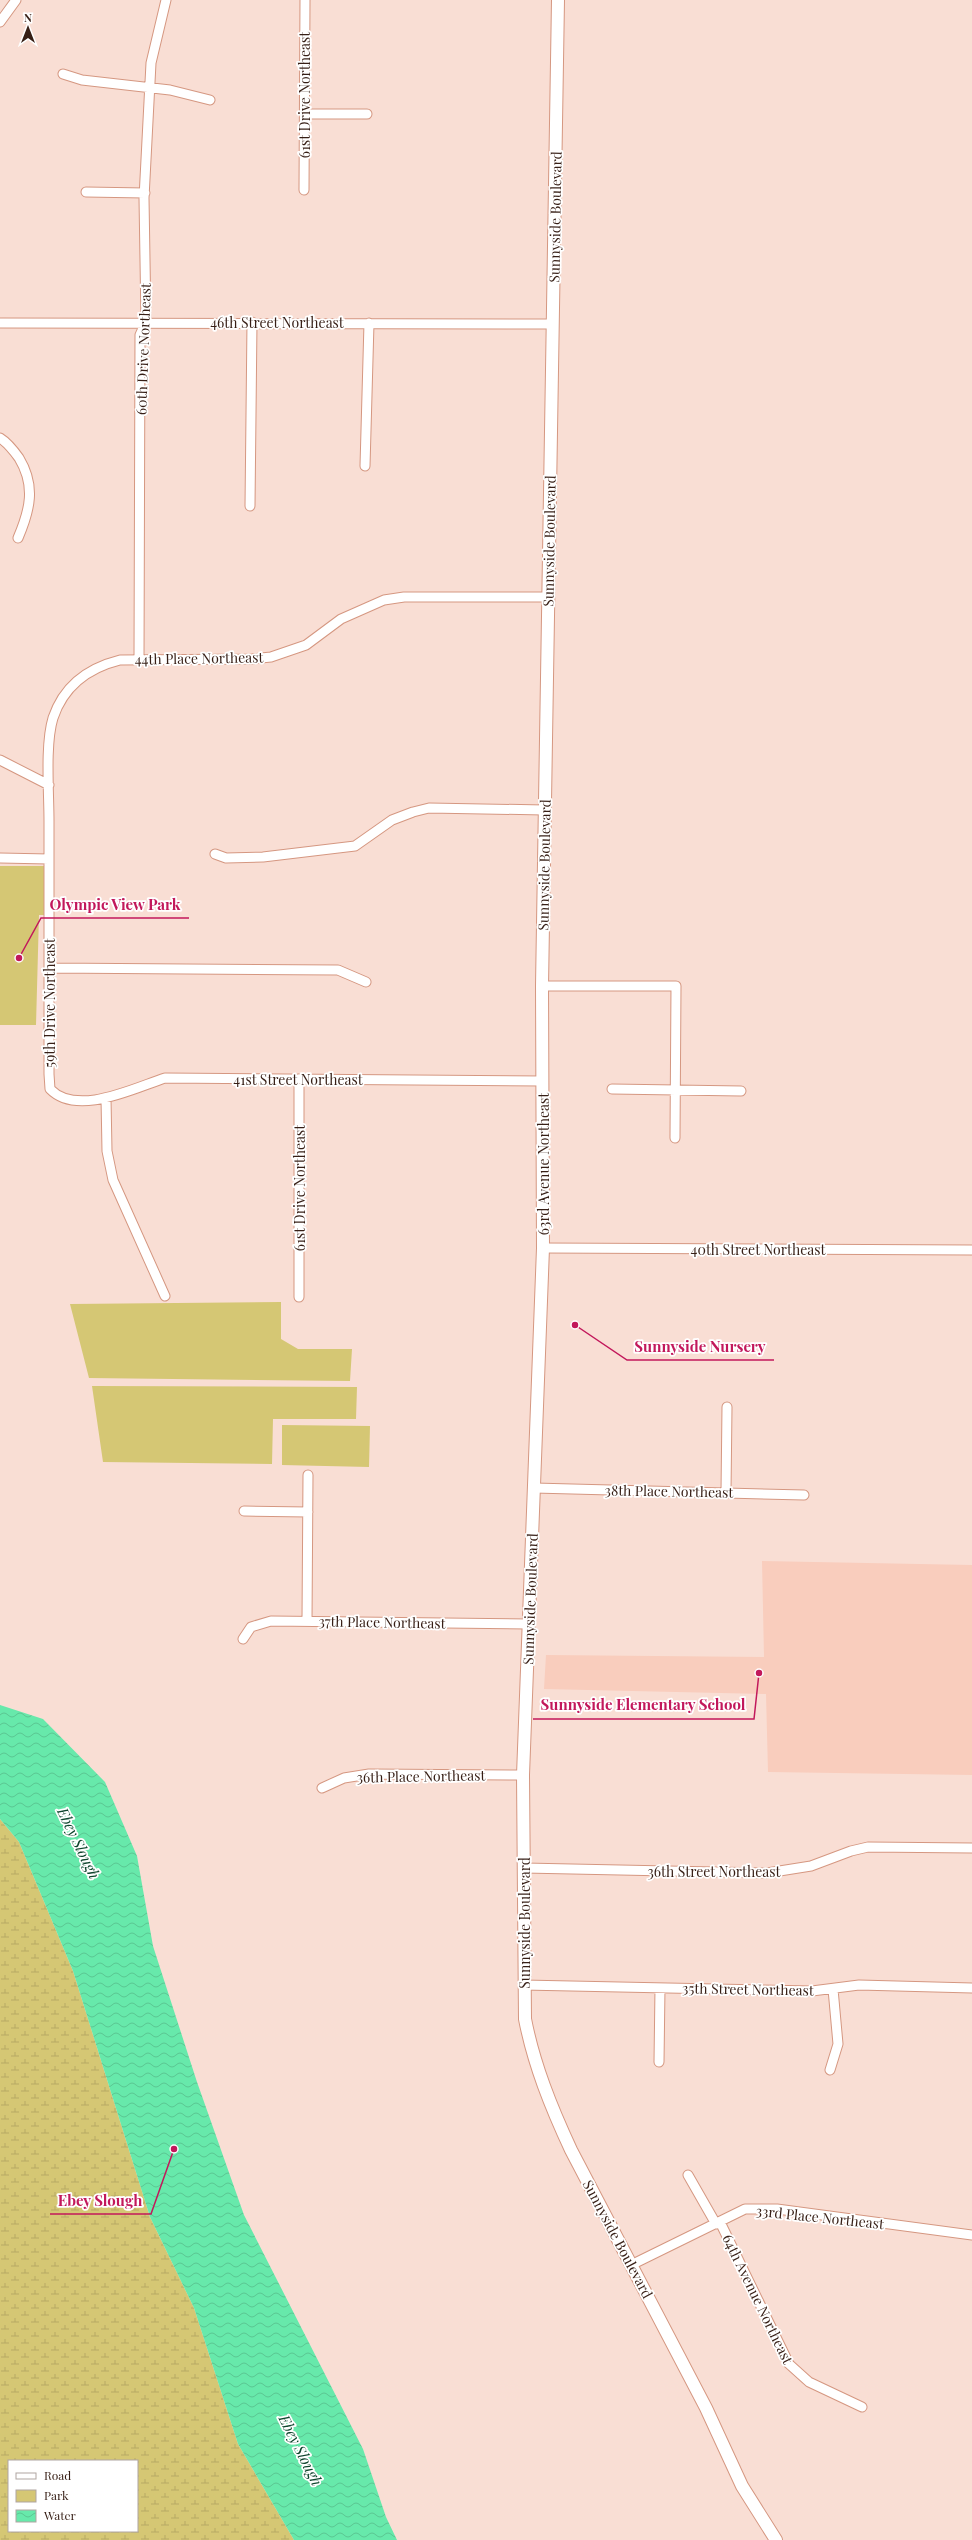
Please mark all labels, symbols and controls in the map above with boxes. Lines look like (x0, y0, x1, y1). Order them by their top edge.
north arrow (8, 8, 48, 48)
text: N (24, 10, 32, 25)
street label: 61st Drive Northeast (295, 31, 314, 158)
street label: Sunnyside Boulevard (544, 151, 566, 283)
street label: 60th Drive Northeast (131, 282, 155, 415)
street label: 46th Street Northeast (210, 313, 345, 332)
street label: Sunnyside Boulevard (538, 475, 560, 607)
street label: 44th Place Northeast (134, 647, 265, 669)
street label: Sunnyside Boulevard (533, 799, 555, 931)
callout: Olympic View Park (41, 891, 189, 918)
text: Olympic View Park (49, 894, 181, 914)
street label: 59th Drive Northeast (40, 937, 59, 1068)
street label: 41st Street Northeast (233, 1070, 364, 1089)
street label: 63rd Avenue Northeast (534, 1092, 553, 1235)
street label: 61st Drive Northeast (290, 1124, 309, 1251)
street label: 40th Street Northeast (691, 1240, 826, 1259)
callout: Sunnyside Nursery (627, 1333, 774, 1360)
text: Sunnyside Nursery (634, 1336, 766, 1356)
street label: 38th Place Northeast (605, 1480, 735, 1502)
street label: Sunnyside Boulevard (518, 1533, 542, 1665)
street label: 37th Place Northeast (318, 1611, 447, 1633)
callout: Sunnyside Elementary School (533, 1692, 754, 1719)
text: Sunnyside Elementary School (541, 1694, 746, 1714)
street label: 36th Place Northeast (357, 1765, 487, 1787)
water label: Ebey Slough (53, 1803, 105, 1882)
street label: Sunnyside Boulevard (515, 1857, 534, 1989)
street label: 36th Street Northeast (647, 1862, 782, 1881)
street label: 35th Street Northeast (682, 1978, 815, 2000)
street label: Sunnyside Boulevard (579, 2176, 657, 2302)
callout: Ebey Slough (50, 2187, 151, 2214)
text: Ebey Slough (58, 2190, 142, 2210)
street label: 33rd Place Northeast (755, 2201, 886, 2233)
street label: 64th Avenue Northeast (718, 2231, 798, 2368)
water label: Ebey Slough (274, 2410, 327, 2489)
legend (8, 2460, 138, 2532)
text: Road (44, 2467, 71, 2483)
text: Park (44, 2487, 69, 2503)
text: Water (43, 2507, 77, 2523)

